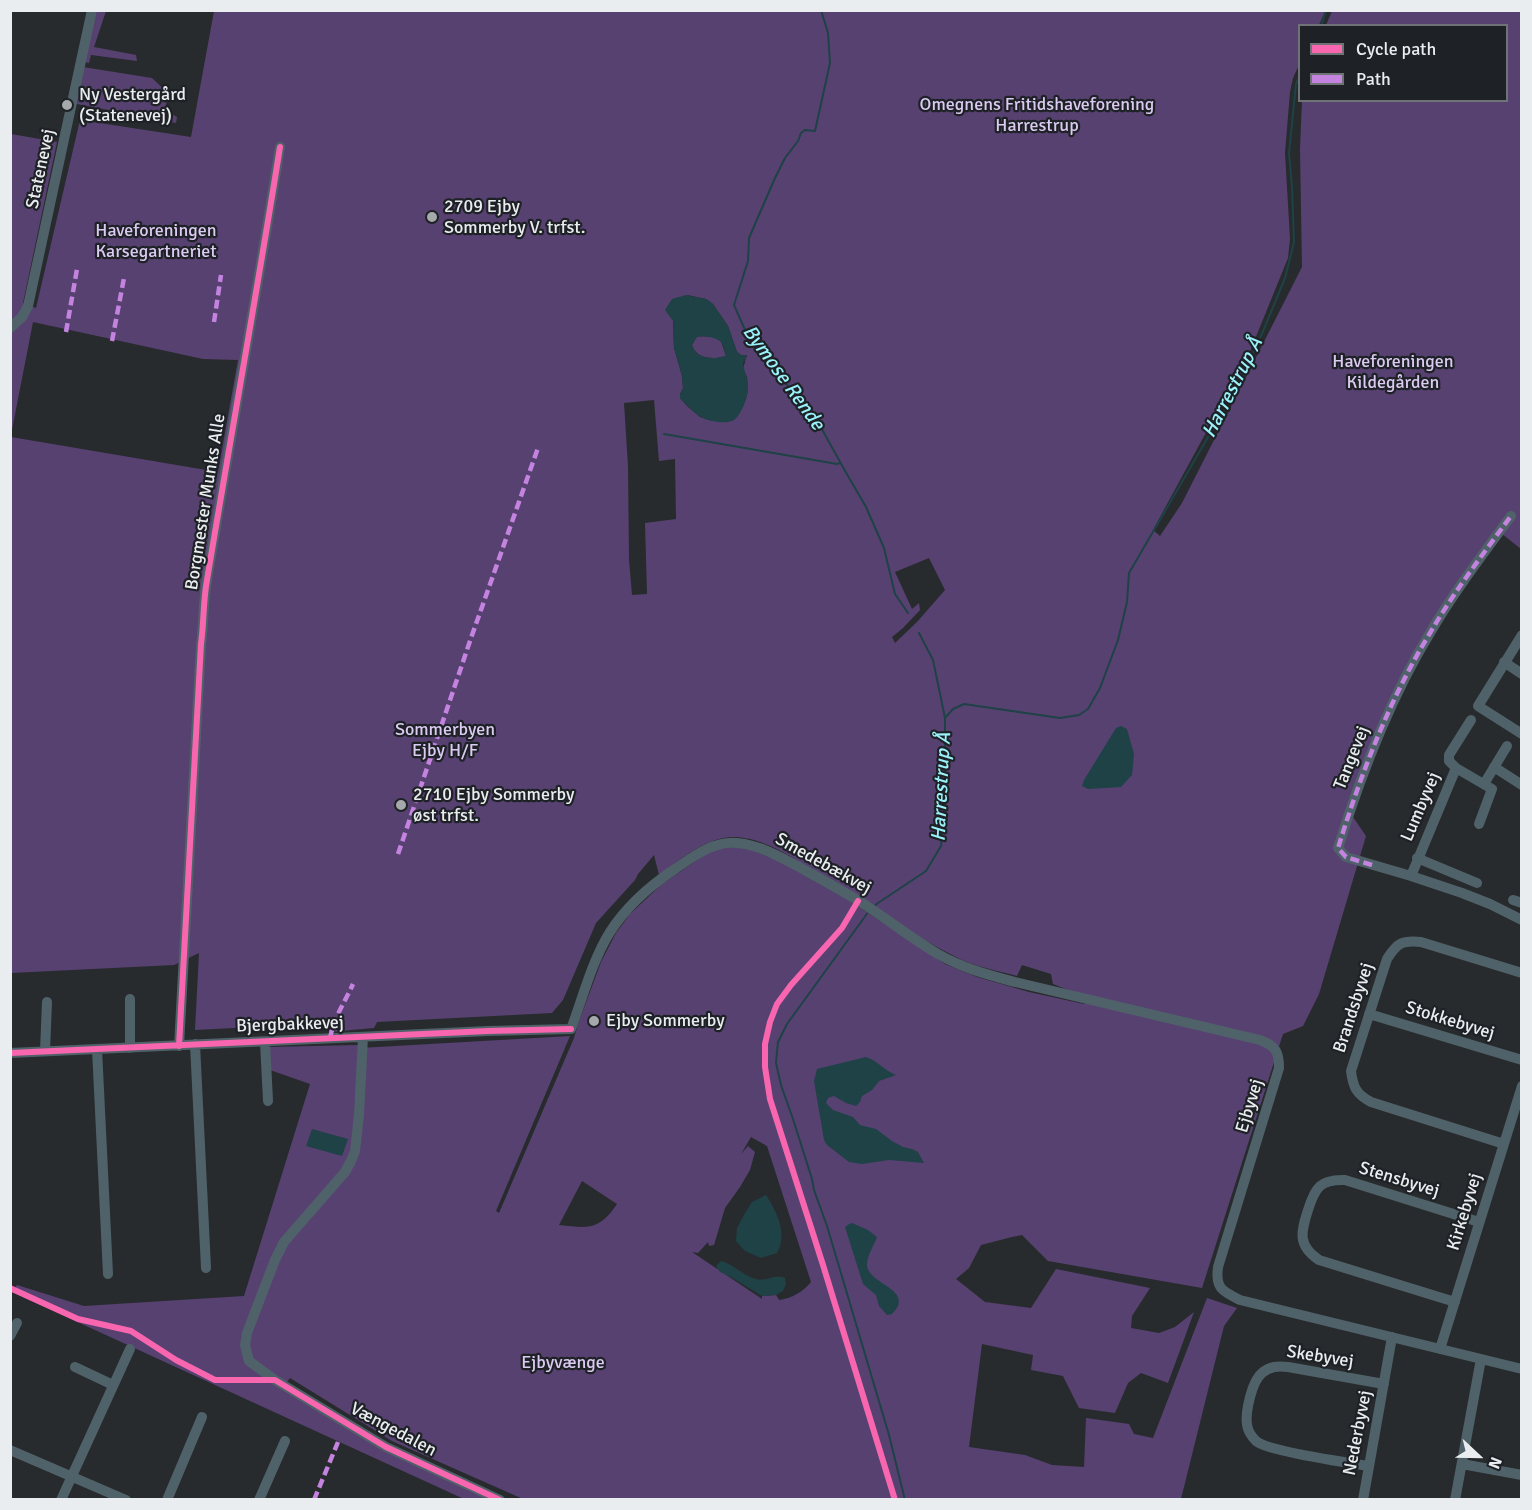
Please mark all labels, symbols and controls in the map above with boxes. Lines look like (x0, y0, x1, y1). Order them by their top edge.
legend (1298, 24, 1508, 102)
text: Cycle path (1356, 38, 1436, 60)
text: Path (1356, 68, 1391, 90)
place label: Ny Vestergård (Statenevej) (79, 84, 186, 127)
park label: Omegnens Fritidshaveforening Harrestrup (920, 94, 1154, 136)
marker: Ny Vestergård (Statenevej) (60, 98, 74, 112)
street label: Statenevej (22, 127, 60, 211)
place label: 2709 Ejby Sommerby V. trfst. (444, 196, 585, 238)
marker: 2709 Ejby Sommerby V. trfst. (425, 210, 439, 224)
park label: Haveforeningen Karsegartneriet (95, 220, 217, 262)
water label: Bymose Rende (737, 321, 829, 435)
water label: Harrestrup Å (1198, 334, 1268, 442)
park label: Haveforeningen Kildegården (1332, 351, 1454, 394)
street label: Borgmester Munks Alle (181, 412, 231, 592)
park label: Sommerbyen Ejby H/F (395, 719, 495, 762)
street label: Tangevej (1329, 723, 1375, 793)
water label: Harrestrup Å (927, 732, 957, 842)
street label: Lumbyvej (1397, 769, 1445, 845)
place label: 2710 Ejby Sommerby øst trfst. (413, 784, 574, 826)
marker: 2710 Ejby Sommerby øst trfst. (394, 798, 408, 812)
street label: Smedebækvej (771, 829, 875, 899)
street label: Brandsbyvej (1329, 960, 1379, 1056)
street label: Stokkebyvej (1403, 997, 1497, 1045)
place label: Ejby Sommerby (606, 1010, 725, 1032)
street label: Bjergbakkevej (236, 1012, 344, 1038)
marker: Ejby Sommerby (587, 1014, 601, 1028)
street label: Ejbyvej (1232, 1077, 1268, 1135)
street label: Stensbyvej (1356, 1158, 1442, 1202)
street label: Kirkebyvej (1443, 1171, 1487, 1253)
street label: Skebyvej (1285, 1341, 1355, 1373)
park label: Ejbyvænge (521, 1352, 605, 1374)
street label: Nederbyvej (1339, 1389, 1377, 1477)
street label: Vængedalen (346, 1398, 440, 1462)
north arrow (1448, 1426, 1508, 1486)
text: N (1483, 1454, 1506, 1472)

